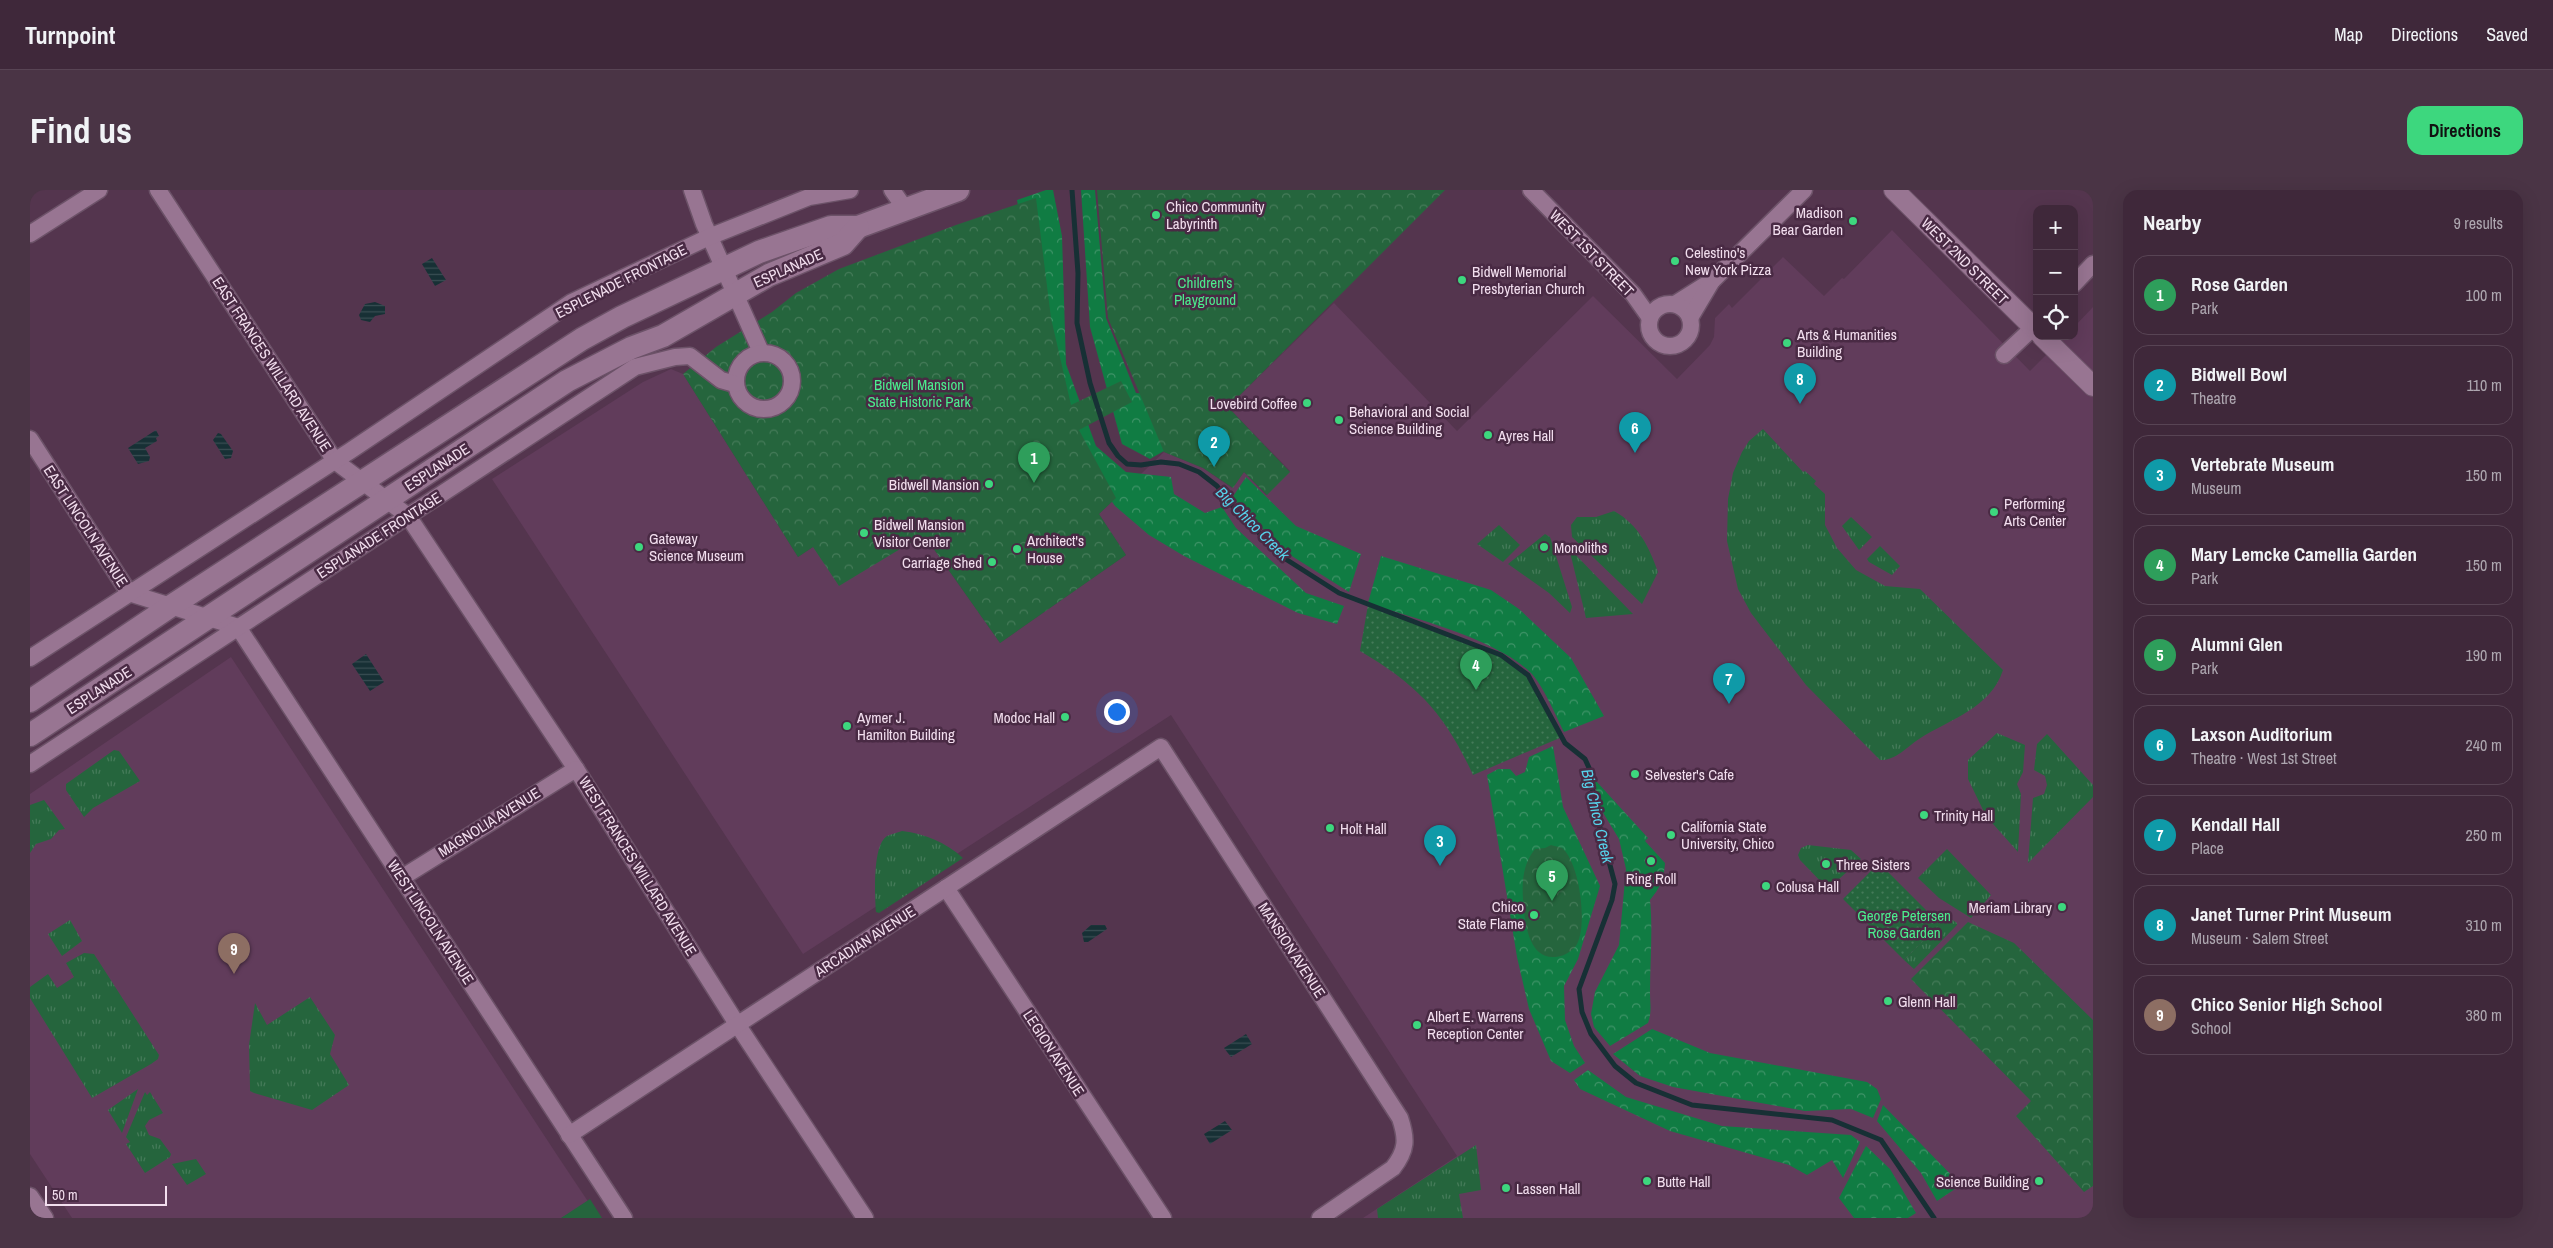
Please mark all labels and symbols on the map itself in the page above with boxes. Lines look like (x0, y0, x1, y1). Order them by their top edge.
place label: Chico Community Labyrinth (1166, 196, 1265, 234)
place label: Madison Bear Garden (1773, 202, 1843, 240)
street label: WEST 1ST STREET (1545, 205, 1639, 301)
marker: Chico Community Labyrinth (1150, 209, 1162, 221)
street label: WEST 2ND STREET (1917, 213, 2014, 310)
marker: Madison Bear Garden (1847, 215, 1859, 227)
street label: ESPLENADE FRONTAGE (552, 239, 690, 323)
place label: Celestino's New York Pizza (1685, 242, 1771, 280)
street label: ESPLANADE (750, 243, 826, 293)
marker: Celestino's New York Pizza (1669, 255, 1681, 267)
place label: Bidwell Memorial Presbyterian Church (1472, 261, 1585, 299)
street label: EAST FRANCES WILLARD AVENUE (207, 272, 337, 456)
park label: Children's Playground (1174, 272, 1236, 310)
marker: Bidwell Memorial Presbyterian Church (1456, 274, 1468, 286)
place label: Arts & Humanities Building (1796, 324, 1897, 362)
marker: Arts & Humanities Building (1781, 337, 1793, 349)
pin: 8 (1784, 363, 1816, 404)
park label: Bidwell Mansion State Historic Park (867, 374, 971, 412)
place label: Lovebird Coffee (1210, 393, 1297, 414)
marker: Lovebird Coffee (1301, 397, 1313, 409)
place label: Behavioral and Social Science Building (1349, 401, 1469, 439)
pin: 6 (1619, 412, 1651, 453)
marker: Behavioral and Social Science Building (1333, 414, 1345, 426)
place label: Ayres Hall (1497, 425, 1554, 446)
pin: 2 (1198, 426, 1230, 467)
marker: Ayres Hall (1482, 429, 1494, 441)
street label: ESPLANADE (400, 438, 474, 496)
pin: 1 (1018, 442, 1050, 483)
street label: EAST LINCOLN AVENUE (39, 461, 133, 591)
place label: Bidwell Mansion (889, 474, 979, 495)
marker: Bidwell Mansion (983, 478, 995, 490)
water label: Big Chico Creek (1211, 481, 1295, 565)
street label: ESPLANADE FRONTAGE (313, 487, 445, 583)
place label: Performing Arts Center (2003, 493, 2066, 531)
marker: Performing Arts Center (1988, 506, 2000, 518)
place label: Bidwell Mansion Visitor Center (874, 514, 964, 552)
marker: Bidwell Mansion Visitor Center (858, 527, 870, 539)
place label: Gateway Science Museum (649, 528, 744, 566)
place label: Architect's House (1026, 530, 1084, 568)
place label: Monoliths (1554, 537, 1607, 558)
marker: Gateway Science Museum (633, 541, 645, 553)
marker: Monoliths (1538, 541, 1550, 553)
marker: Architect's House (1011, 543, 1023, 555)
place label: Carriage Shed (902, 552, 982, 573)
marker: Carriage Shed (986, 556, 998, 568)
pin: 4 (1460, 649, 1492, 690)
street label: ESPLANADE (62, 661, 136, 719)
pin: 7 (1713, 663, 1745, 704)
your location (1104, 699, 1130, 725)
place label: Aymer J. Hamilton Building (856, 707, 955, 745)
place label: Modoc Hall (993, 707, 1055, 728)
marker: Modoc Hall (1059, 711, 1071, 723)
marker: Aymer J. Hamilton Building (841, 720, 853, 732)
place label: Selvester's Cafe (1645, 764, 1734, 785)
water label: Big Chico Creek (1576, 767, 1620, 866)
marker: Selvester's Cafe (1629, 768, 1641, 780)
street label: WEST FRANCES WILLARD AVENUE (574, 772, 702, 960)
street label: MAGNOLIA AVENUE (434, 782, 544, 862)
place label: Trinity Hall (1934, 805, 1993, 826)
marker: Trinity Hall (1918, 809, 1930, 821)
place label: California State University, Chico (1681, 816, 1775, 854)
place label: Holt Hall (1340, 818, 1386, 839)
marker: Holt Hall (1324, 822, 1336, 834)
pin: 3 (1424, 825, 1456, 866)
marker: California State University, Chico (1665, 829, 1677, 841)
place label: Three Sisters (1836, 854, 1910, 875)
marker: Ring Roll (1645, 855, 1657, 867)
street label: WEST LINCOLN AVENUE (383, 856, 479, 988)
marker: Three Sisters (1820, 858, 1832, 870)
pin: 5 (1536, 860, 1568, 901)
place label: Ring Roll (1626, 868, 1676, 889)
place label: Colusa Hall (1776, 876, 1839, 897)
marker: Colusa Hall (1760, 880, 1772, 892)
place label: Chico State Flame (1458, 896, 1524, 934)
place label: Meriam Library (1969, 897, 2053, 918)
street label: MANSION AVENUE (1253, 898, 1331, 1002)
street label: ARCADIAN AVENUE (810, 901, 919, 982)
marker: Meriam Library (2056, 901, 2068, 913)
park label: George Petersen Rose Garden (1857, 905, 1951, 943)
marker: Chico State Flame (1528, 909, 1540, 921)
pin: 9 (218, 933, 250, 974)
place label: Glenn Hall (1898, 991, 1955, 1012)
marker: Glenn Hall (1882, 995, 1894, 1007)
street label: LEGION AVENUE (1018, 1006, 1090, 1100)
place label: Albert E. Warrens Reception Center (1426, 1006, 1524, 1044)
marker: Albert E. Warrens Reception Center (1411, 1019, 1423, 1031)
place label: Butte Hall (1657, 1171, 1710, 1192)
place label: Science Building (1936, 1171, 2029, 1192)
marker: Butte Hall (1641, 1175, 1653, 1187)
marker: Science Building (2033, 1175, 2045, 1187)
place label: Lassen Hall (1516, 1178, 1580, 1199)
marker: Lassen Hall (1500, 1182, 1512, 1194)
scale bar (45, 1183, 168, 1206)

